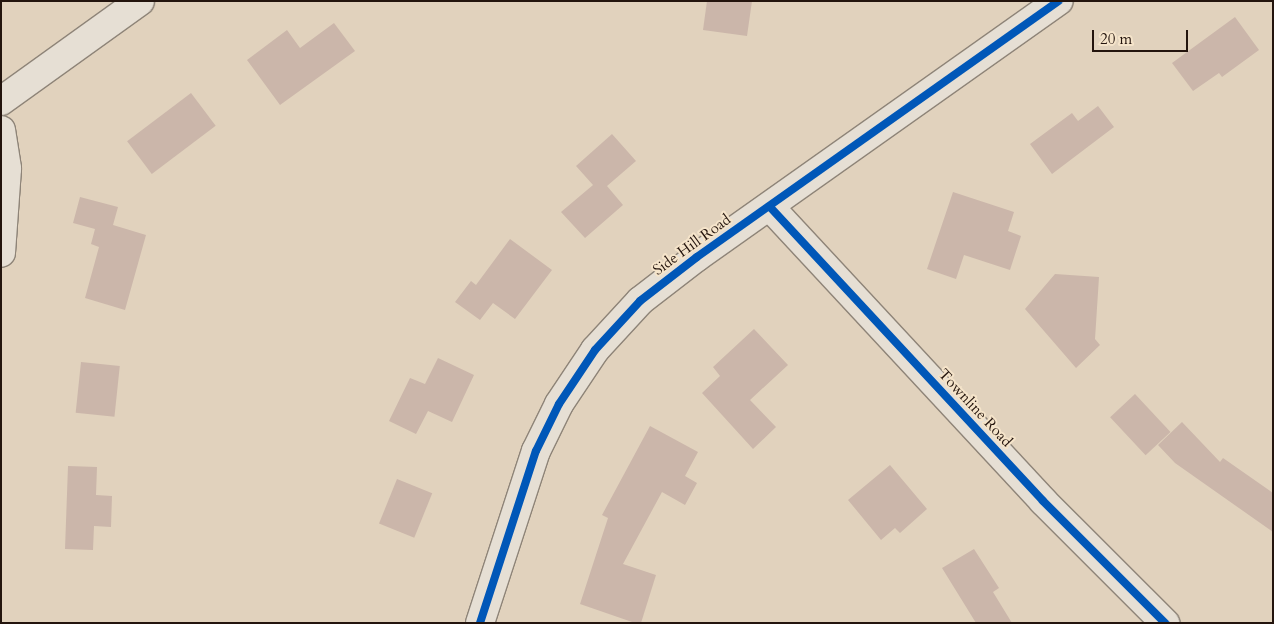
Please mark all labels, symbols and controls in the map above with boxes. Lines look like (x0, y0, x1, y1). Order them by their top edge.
scale bar (1094, 20, 1190, 52)
text: 20 m (1100, 29, 1132, 49)
street label: Side Hill Road (650, 211, 734, 279)
street label: Townline Road (934, 365, 1016, 451)

